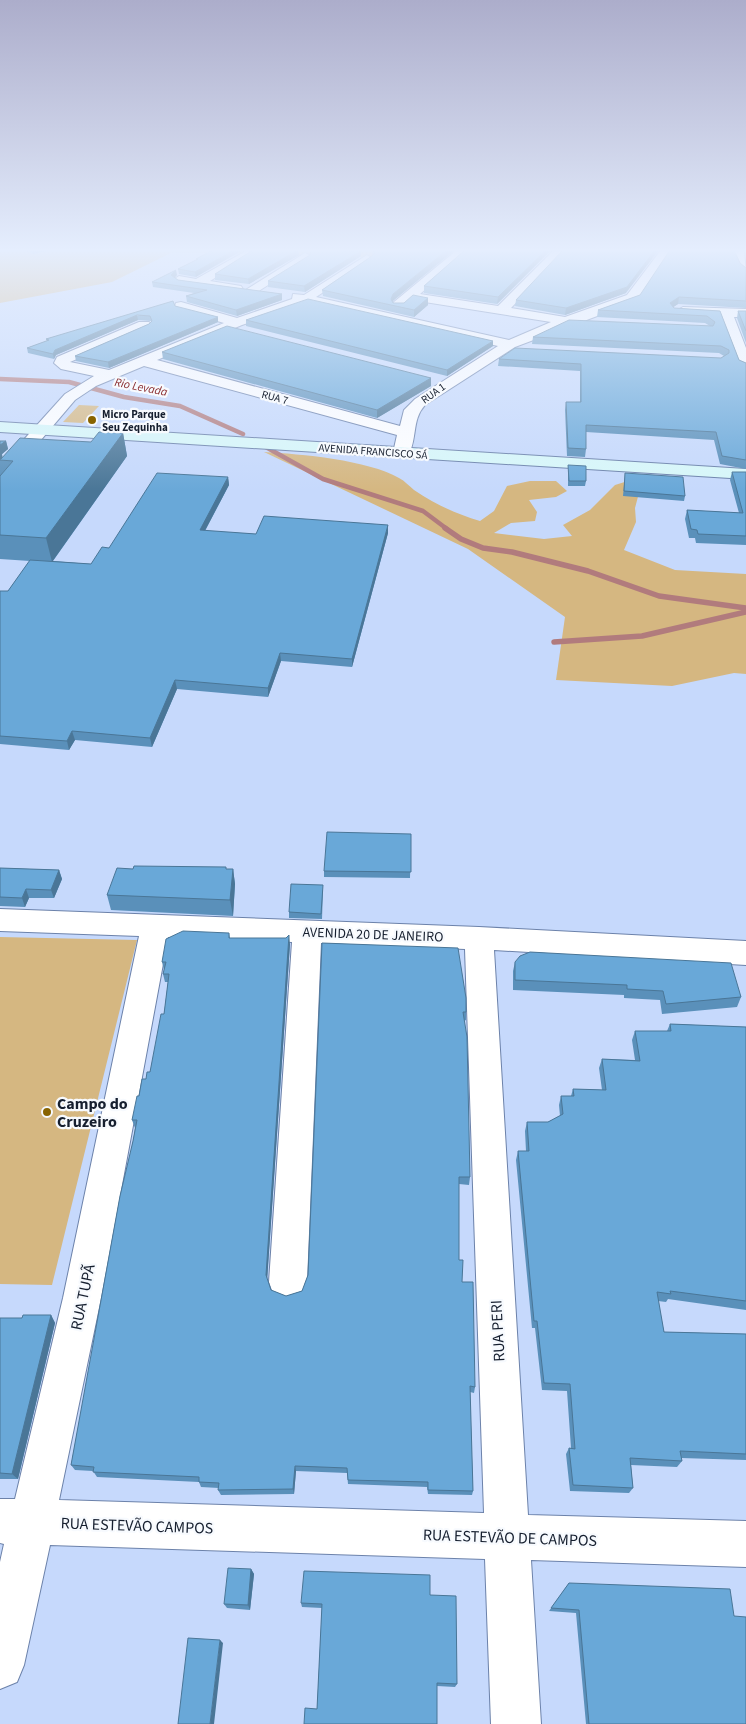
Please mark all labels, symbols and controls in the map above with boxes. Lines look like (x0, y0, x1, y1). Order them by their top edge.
water label: Rio Levada (113, 374, 169, 401)
street label: RUA 1 (418, 379, 449, 407)
street label: RUA 7 (260, 387, 290, 408)
place label: Micro Parque Seu Zequinha (102, 407, 168, 435)
marker: Micro Parque Seu Zequinha (86, 414, 98, 426)
street label: AVENIDA FRANCISCO SÁ (318, 440, 428, 463)
street label: AVENIDA 20 DE JANEIRO (302, 923, 444, 947)
place label: Campo do Cruzeiro (57, 1093, 128, 1133)
marker: Campo do Cruzeiro (41, 1106, 53, 1118)
street label: RUA TUPÃ (65, 1262, 101, 1332)
street label: RUA PERI (485, 1299, 511, 1362)
street label: RUA ESTEVÃO CAMPOS (60, 1512, 214, 1540)
street label: RUA ESTEVÃO DE CAMPOS (423, 1524, 597, 1552)

